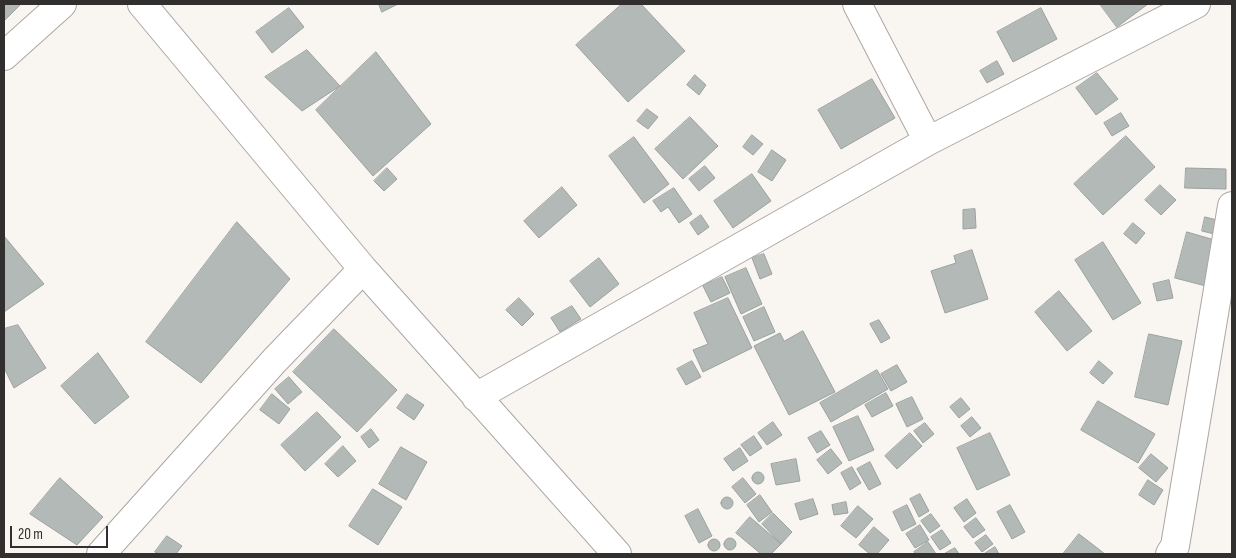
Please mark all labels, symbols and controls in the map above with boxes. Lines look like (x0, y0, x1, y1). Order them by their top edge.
scale bar (12, 516, 110, 548)
text: 20 m (18, 525, 43, 544)

